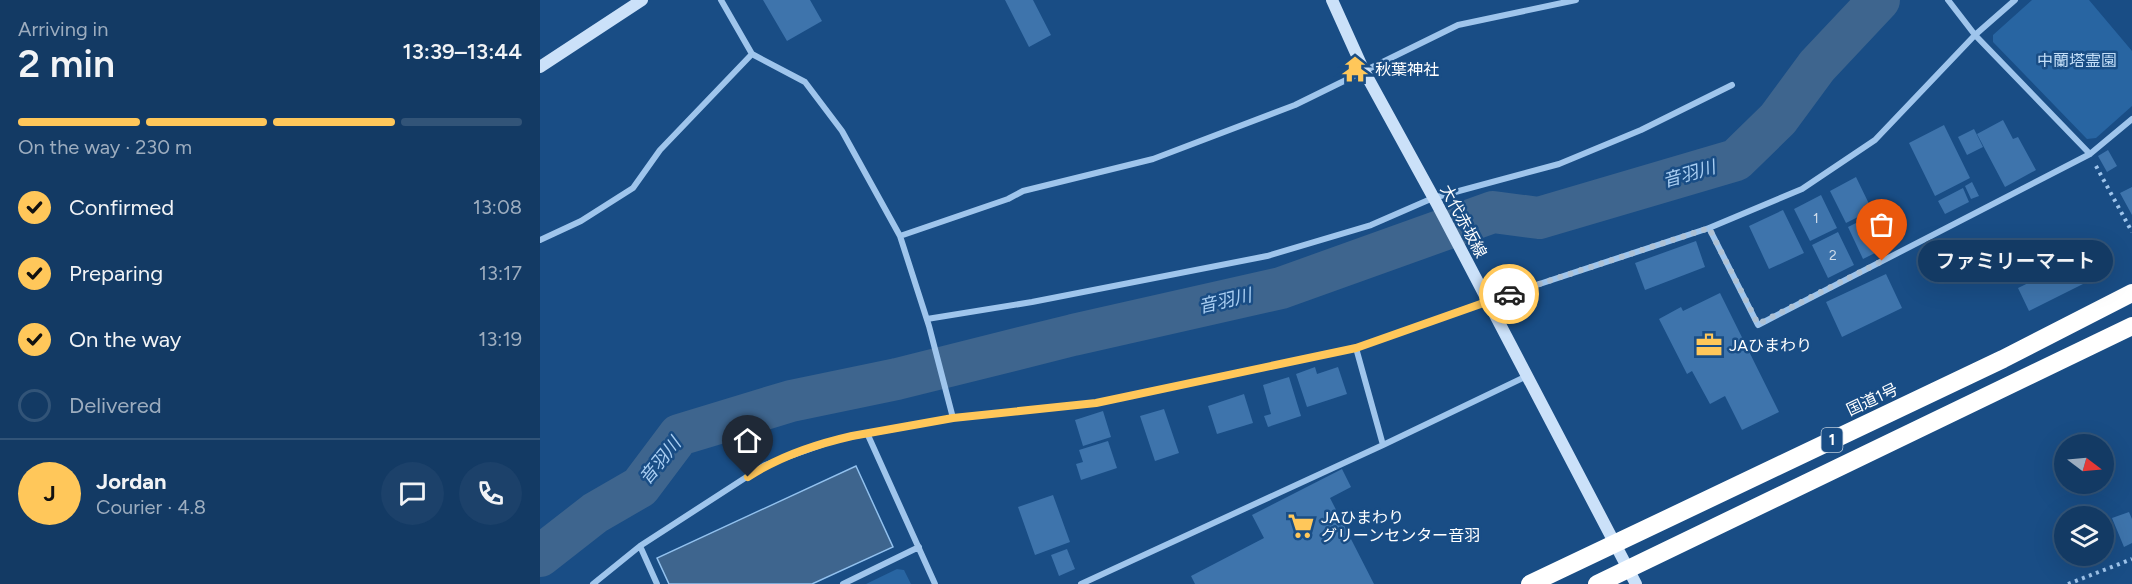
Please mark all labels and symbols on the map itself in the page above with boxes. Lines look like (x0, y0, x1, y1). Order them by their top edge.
park label: 中蘭塔霊園 (2037, 51, 2117, 70)
temple icon: 秋葉神社 (1340, 54, 1370, 84)
place label: 秋葉神社 (1375, 60, 1439, 79)
water label: 音羽川 (1660, 155, 1720, 192)
street label: 大代赤坂線 (1436, 181, 1491, 261)
pin (1856, 199, 1907, 261)
house number: 1 (1813, 210, 1819, 227)
callout: ファミリーマート (1918, 240, 2113, 282)
house number: 2 (1829, 247, 1837, 264)
courier (1479, 264, 1539, 324)
water label: 音羽川 (1196, 284, 1256, 318)
office icon: JAひまわり (1694, 330, 1724, 360)
place label: JAひまわり (1729, 336, 1812, 355)
street label: 国道1号 (1843, 379, 1901, 420)
pin (722, 415, 773, 477)
road number: 1 (1822, 428, 1842, 452)
water label: 音羽川 (634, 432, 687, 489)
north arrow (2054, 434, 2114, 494)
place label: JAひまわり グリーンセンター音羽 (1321, 508, 1480, 545)
supermarket icon: JAひまわり グリーンセンター音羽 (1286, 511, 1316, 541)

